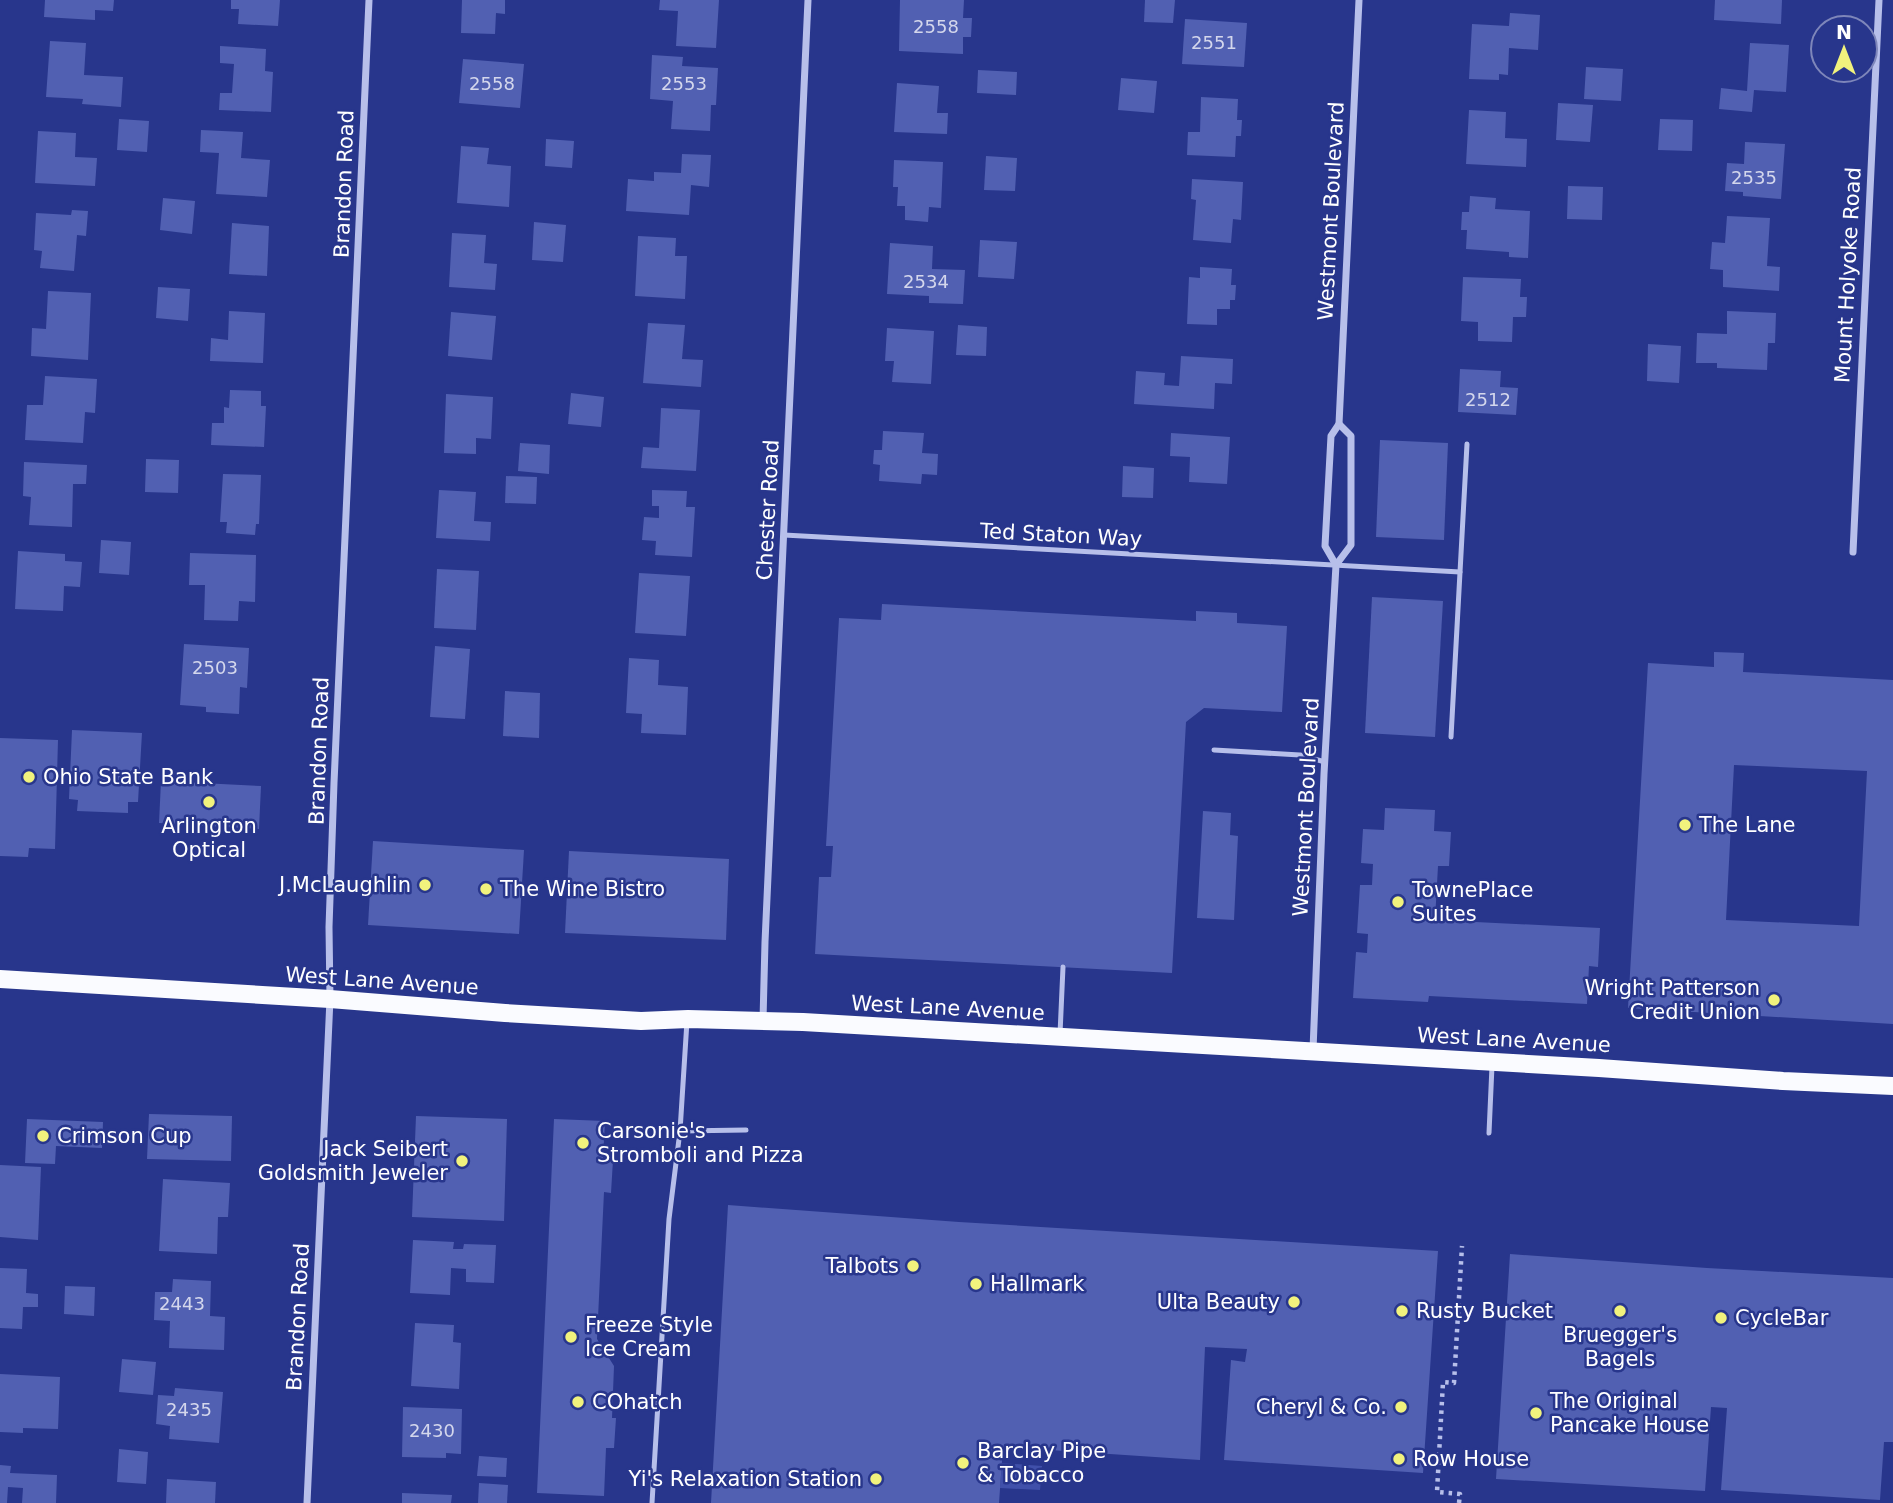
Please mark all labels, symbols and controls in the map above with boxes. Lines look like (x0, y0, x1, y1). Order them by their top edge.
north arrow (1809, 14, 1879, 84)
house number: 2558 (913, 16, 959, 37)
text: N (1836, 21, 1852, 43)
house number: 2551 (1191, 32, 1237, 53)
house number: 2558 (469, 73, 515, 94)
house number: 2553 (661, 73, 707, 94)
street label: Westmont Boulevard (1313, 101, 1349, 321)
street label: Brandon Road (329, 110, 359, 258)
house number: 2535 (1731, 167, 1777, 188)
street label: Mount Holyoke Road (1830, 167, 1866, 383)
house number: 2534 (903, 271, 949, 292)
house number: 2512 (1465, 389, 1511, 410)
street label: Chester Road (752, 439, 784, 581)
street label: Ted Staton Way (978, 519, 1143, 551)
house number: 2503 (192, 657, 238, 678)
street label: Brandon Road (304, 677, 334, 825)
street label: Westmont Boulevard (1288, 697, 1324, 917)
place label: Ohio State Bank (43, 765, 214, 789)
marker: Ohio State Bank (21, 769, 37, 785)
marker: Arlington Optical (201, 794, 217, 810)
place label: The Lane (1698, 813, 1796, 837)
place label: Arlington Optical (161, 814, 257, 862)
marker: The Lane (1677, 817, 1693, 833)
place label: J.McLaughlin (277, 873, 411, 897)
marker: J.McLaughlin (417, 877, 433, 893)
place label: The Wine Bistro (499, 877, 665, 901)
place label: TownePlace Suites (1411, 878, 1533, 926)
marker: The Wine Bistro (478, 881, 494, 897)
marker: TownePlace Suites (1390, 894, 1406, 910)
street label: West Lane Avenue (284, 962, 480, 1000)
place label: Wright Patterson Credit Union (1584, 976, 1760, 1024)
street label: West Lane Avenue (851, 991, 1045, 1025)
marker: Wright Patterson Credit Union (1766, 992, 1782, 1008)
street label: West Lane Avenue (1417, 1023, 1611, 1057)
place label: Carsonie's Stromboli and Pizza (597, 1119, 804, 1167)
place label: Crimson Cup (57, 1124, 192, 1148)
marker: Crimson Cup (35, 1128, 51, 1144)
marker: Carsonie's Stromboli and Pizza (575, 1135, 591, 1151)
place label: Jack Seibert Goldsmith Jeweler (258, 1137, 448, 1185)
marker: Jack Seibert Goldsmith Jeweler (454, 1153, 470, 1169)
street label: Brandon Road (282, 1242, 314, 1392)
place label: Talbots (825, 1254, 899, 1278)
marker: Talbots (905, 1258, 921, 1274)
place label: Hallmark (990, 1272, 1085, 1296)
marker: Hallmark (968, 1276, 984, 1292)
place label: Ulta Beauty (1157, 1290, 1280, 1314)
house number: 2443 (159, 1293, 205, 1314)
marker: Ulta Beauty (1286, 1294, 1302, 1310)
place label: Rusty Bucket (1416, 1299, 1553, 1323)
marker: Rusty Bucket (1394, 1303, 1410, 1319)
marker: Bruegger's Bagels (1612, 1303, 1628, 1319)
place label: CycleBar (1735, 1306, 1829, 1330)
marker: CycleBar (1713, 1310, 1729, 1326)
place label: Freeze Style Ice Cream (585, 1313, 713, 1361)
place label: Bruegger's Bagels (1563, 1323, 1677, 1371)
marker: Freeze Style Ice Cream (563, 1329, 579, 1345)
place label: The Original Pancake House (1549, 1389, 1709, 1437)
place label: COhatch (592, 1390, 682, 1414)
marker: COhatch (570, 1394, 586, 1410)
place label: Cheryl & Co. (1256, 1395, 1387, 1419)
house number: 2435 (166, 1399, 212, 1420)
marker: Cheryl & Co. (1393, 1399, 1409, 1415)
marker: The Original Pancake House (1528, 1405, 1544, 1421)
house number: 2430 (409, 1420, 455, 1441)
place label: Barclay Pipe & Tobacco (977, 1439, 1106, 1487)
place label: Row House (1413, 1447, 1529, 1471)
marker: Row House (1391, 1451, 1407, 1467)
marker: Barclay Pipe & Tobacco (955, 1455, 971, 1471)
place label: Yi's Relaxation Station (628, 1467, 862, 1491)
marker: Yi's Relaxation Station (868, 1471, 884, 1487)

